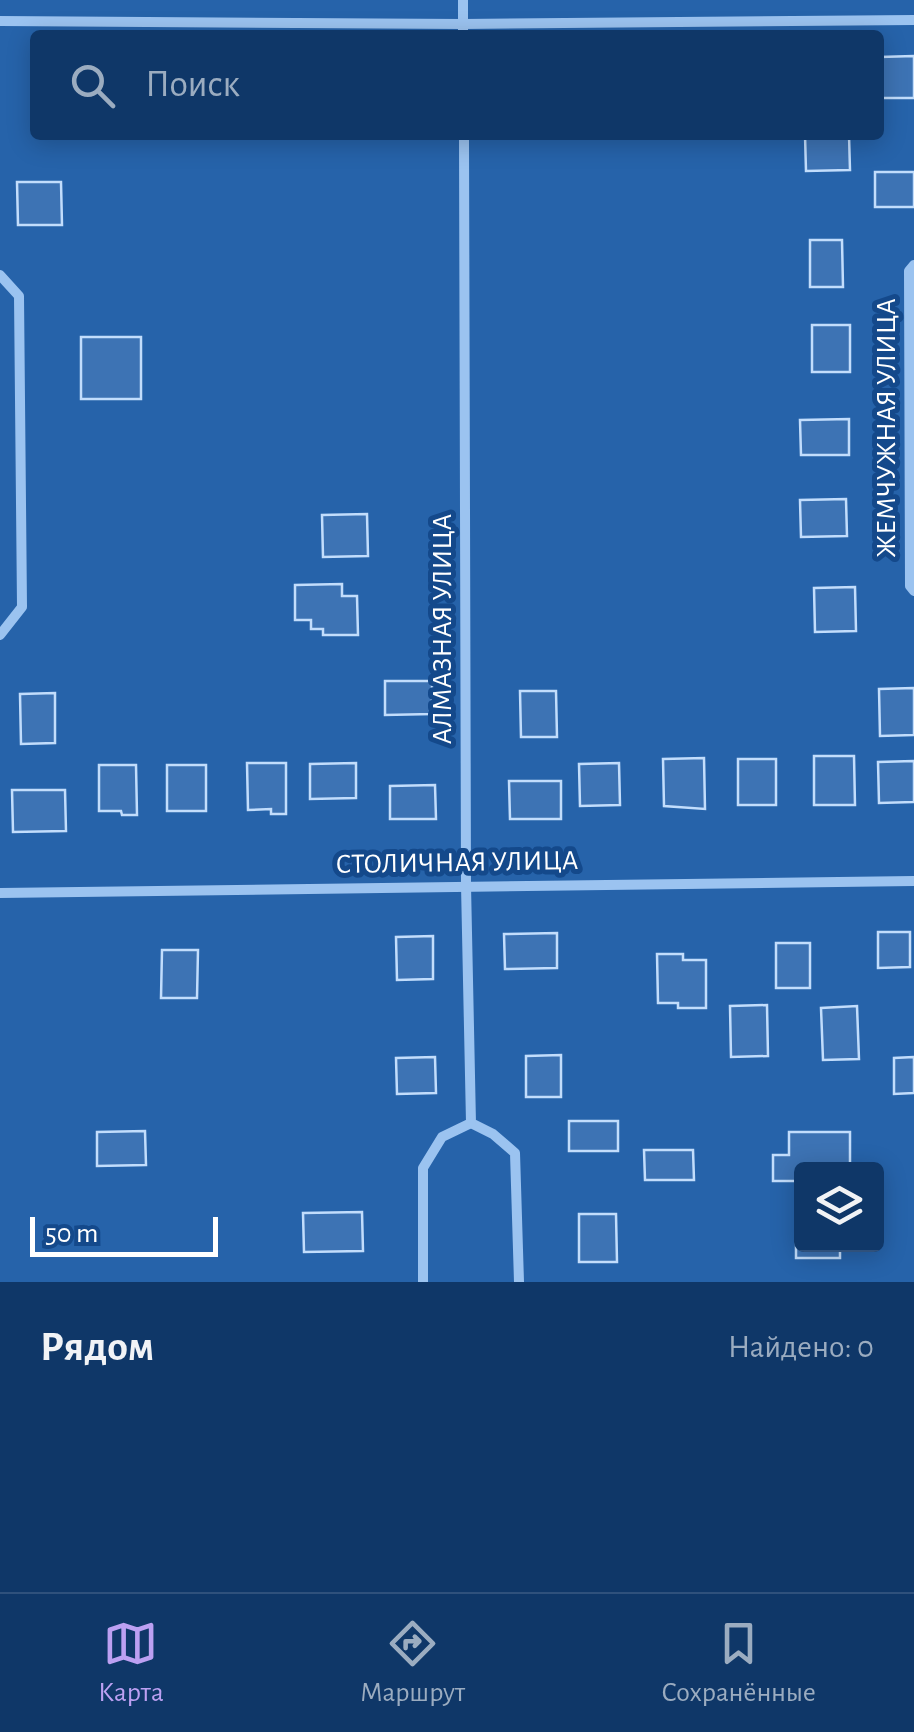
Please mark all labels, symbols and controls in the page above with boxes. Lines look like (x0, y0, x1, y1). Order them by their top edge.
search box (30, 30, 884, 140)
icon: search (65, 58, 120, 113)
text: Поиск (145, 66, 240, 104)
street label: ЖЕМЧУЖНАЯ УЛИЦА (873, 298, 901, 558)
street label: АЛМАЗНАЯ УЛИЦА (429, 514, 457, 744)
street label: СТОЛИЧНАЯ УЛИЦА (335, 847, 579, 879)
map controls (794, 1162, 884, 1252)
button: layers (794, 1162, 884, 1252)
scale bar (30, 1212, 218, 1256)
text: 50 m (45, 1220, 99, 1248)
text: Рядом (40, 1326, 154, 1368)
text: Найдено: 0 (728, 1331, 874, 1363)
tab: Карта (98, 1616, 164, 1710)
tab: Маршрут (360, 1616, 465, 1710)
tab: Сохранённые (661, 1616, 816, 1710)

